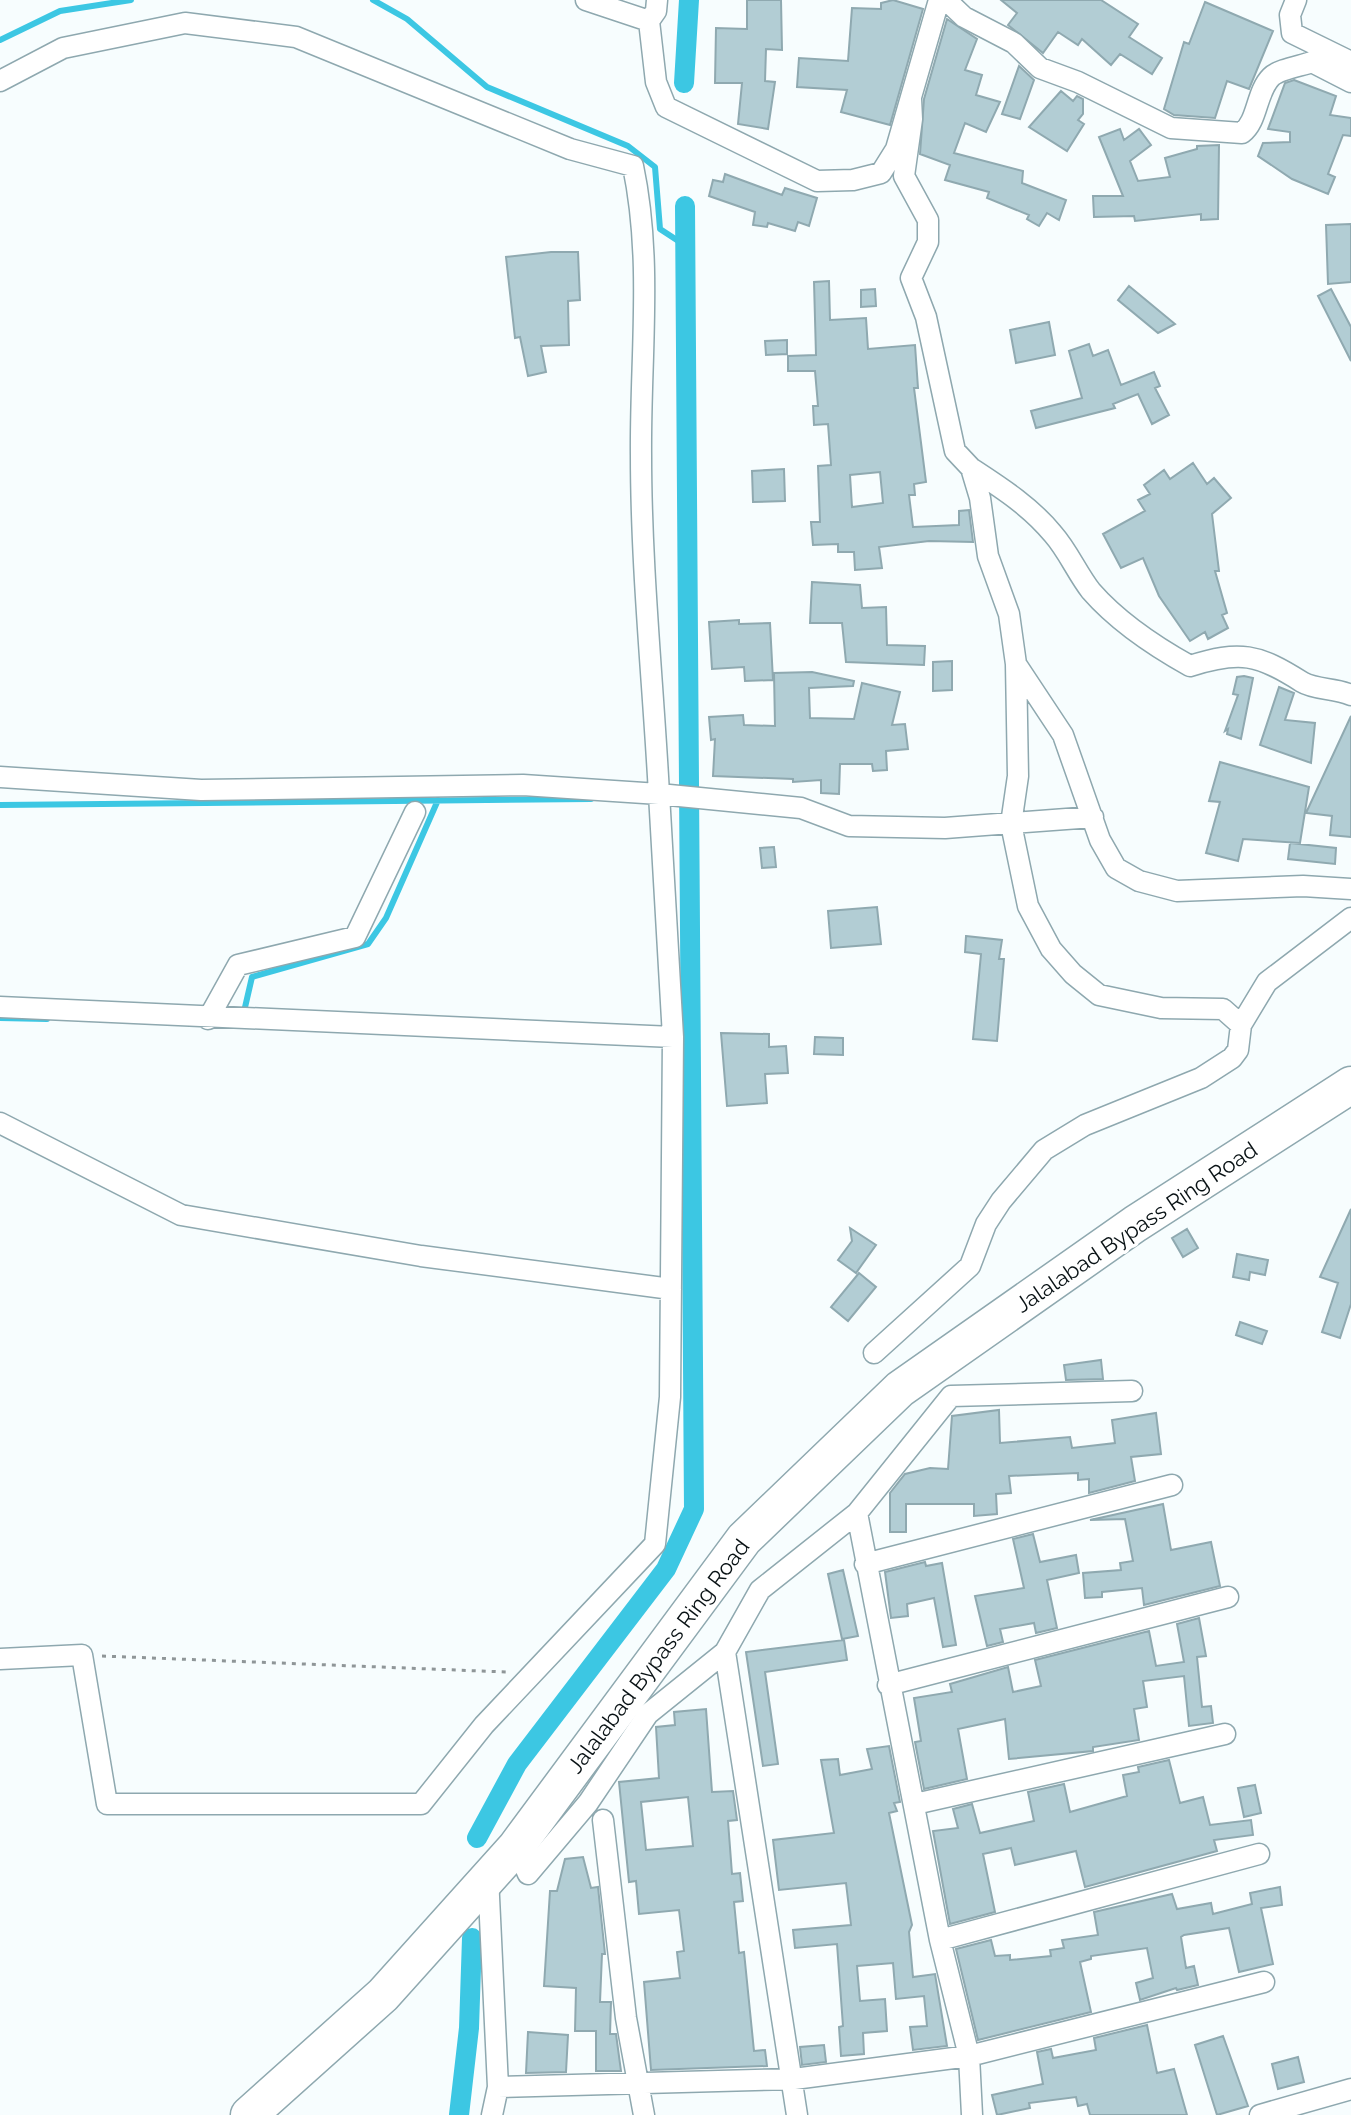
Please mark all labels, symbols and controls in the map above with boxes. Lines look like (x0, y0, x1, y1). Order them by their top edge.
street label: Jalalabad Bypass Ring Road (1010, 1136, 1262, 1318)
street label: Jalalabad Bypass Ring Road (562, 1534, 754, 1778)

